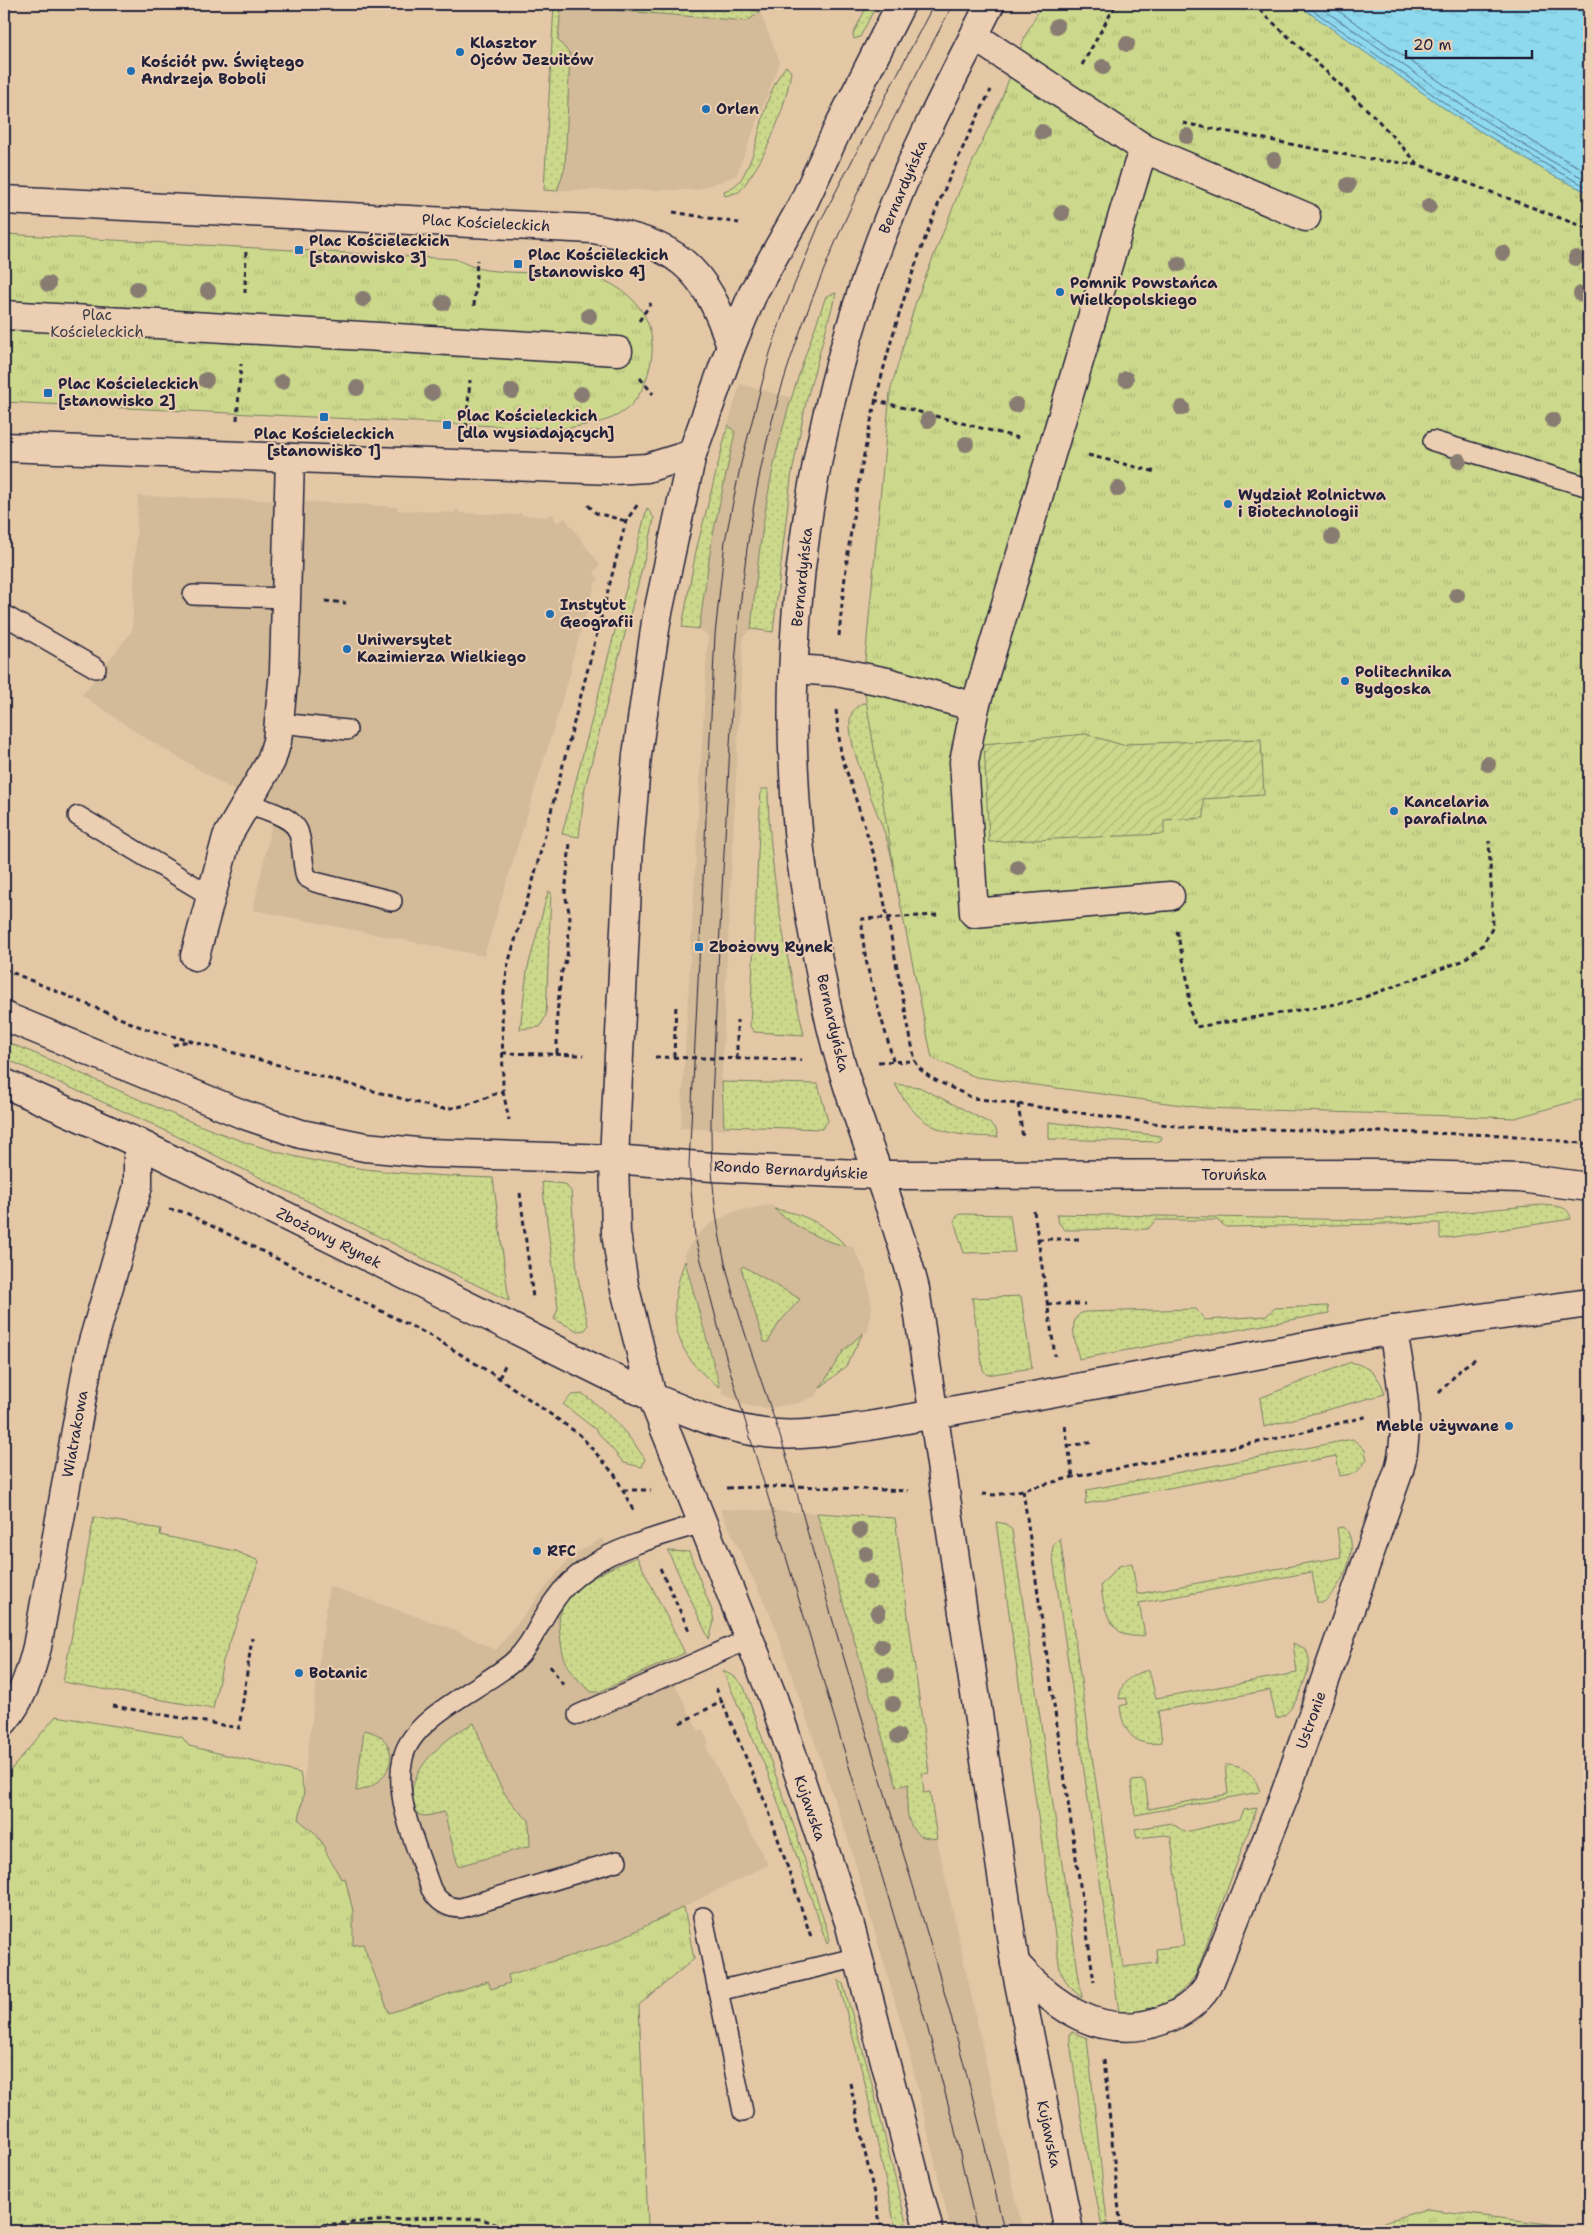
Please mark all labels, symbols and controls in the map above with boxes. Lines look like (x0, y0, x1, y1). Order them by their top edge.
scale bar (1406, 28, 1532, 60)
place label: Klasztor Ojców Jezuitów (470, 33, 594, 70)
text: 20 m (1413, 35, 1452, 55)
marker: Klasztor Ojców Jezuitów (454, 46, 466, 58)
place label: Kościół pw. Świętego Andrzeja Boboli (141, 51, 304, 89)
marker: Kościół pw. Świętego Andrzeja Boboli (125, 65, 137, 77)
place label: Orlen (716, 99, 759, 119)
marker: Orlen (700, 103, 712, 115)
street label: Bernardyńska (874, 137, 932, 237)
street label: Plac Kościeleckich (421, 210, 551, 236)
place label: Plac Kościeleckich [stanowisko 3] (309, 231, 449, 268)
marker: Plac Kościeleckich [stanowisko 3] (293, 244, 305, 256)
place label: Plac Kościeleckich [stanowisko 4] (528, 245, 668, 282)
marker: Plac Kościeleckich [stanowisko 4] (512, 258, 524, 270)
place label: Pomnik Powstańca Wielkopolskiego (1070, 273, 1218, 310)
marker: Pomnik Powstańca Wielkopolskiego (1054, 286, 1066, 298)
park label: Plac Kościeleckich (50, 305, 144, 342)
place label: Plac Kościeleckich [stanowisko 2] (58, 374, 198, 411)
marker: Plac Kościeleckich [stanowisko 2] (42, 387, 54, 399)
place label: Plac Kościeleckich [dla wysiadających] (457, 406, 615, 443)
marker: Plac Kościeleckich [stanowisko 1] (318, 411, 330, 423)
marker: Plac Kościeleckich [dla wysiadających] (441, 419, 453, 431)
place label: Plac Kościeleckich [stanowisko 1] (254, 424, 394, 461)
place label: Wydział Rolnictwa i Biotechnologii (1238, 485, 1387, 522)
marker: Wydział Rolnictwa i Biotechnologii (1222, 498, 1234, 510)
street label: Bernardyńska (787, 526, 817, 628)
place label: Instytut Geografii (560, 595, 633, 632)
marker: Instytut Geografii (544, 608, 556, 620)
place label: Uniwersytet Kazimierza Wielkiego (357, 630, 526, 667)
marker: Uniwersytet Kazimierza Wielkiego (341, 643, 353, 655)
place label: Politechnika Bydgoska (1355, 662, 1452, 699)
marker: Politechnika Bydgoska (1339, 675, 1351, 687)
place label: Kancelaria parafialna (1404, 792, 1490, 829)
marker: Kancelaria parafialna (1388, 805, 1400, 817)
place label: Zbożowy Rynek (709, 937, 833, 957)
marker: Zbożowy Rynek (693, 941, 705, 953)
street label: Bernardyńska (812, 972, 854, 1075)
street label: Rondo Bernardyńskie (713, 1156, 869, 1184)
street label: Toruńska (1201, 1165, 1267, 1185)
street label: Zbożowy Rynek (273, 1203, 385, 1273)
street label: Wiatrakowa (57, 1388, 93, 1479)
place label: Meble używane (1376, 1416, 1499, 1436)
marker: Meble używane (1503, 1420, 1515, 1432)
place label: RFC (547, 1541, 576, 1561)
marker: RFC (531, 1545, 543, 1557)
place label: Botanic (309, 1663, 368, 1683)
marker: Botanic (293, 1667, 305, 1679)
street label: Ustronie (1291, 1688, 1331, 1752)
street label: Kujawska (789, 1773, 831, 1844)
street label: Kujawska (1032, 2099, 1066, 2170)

